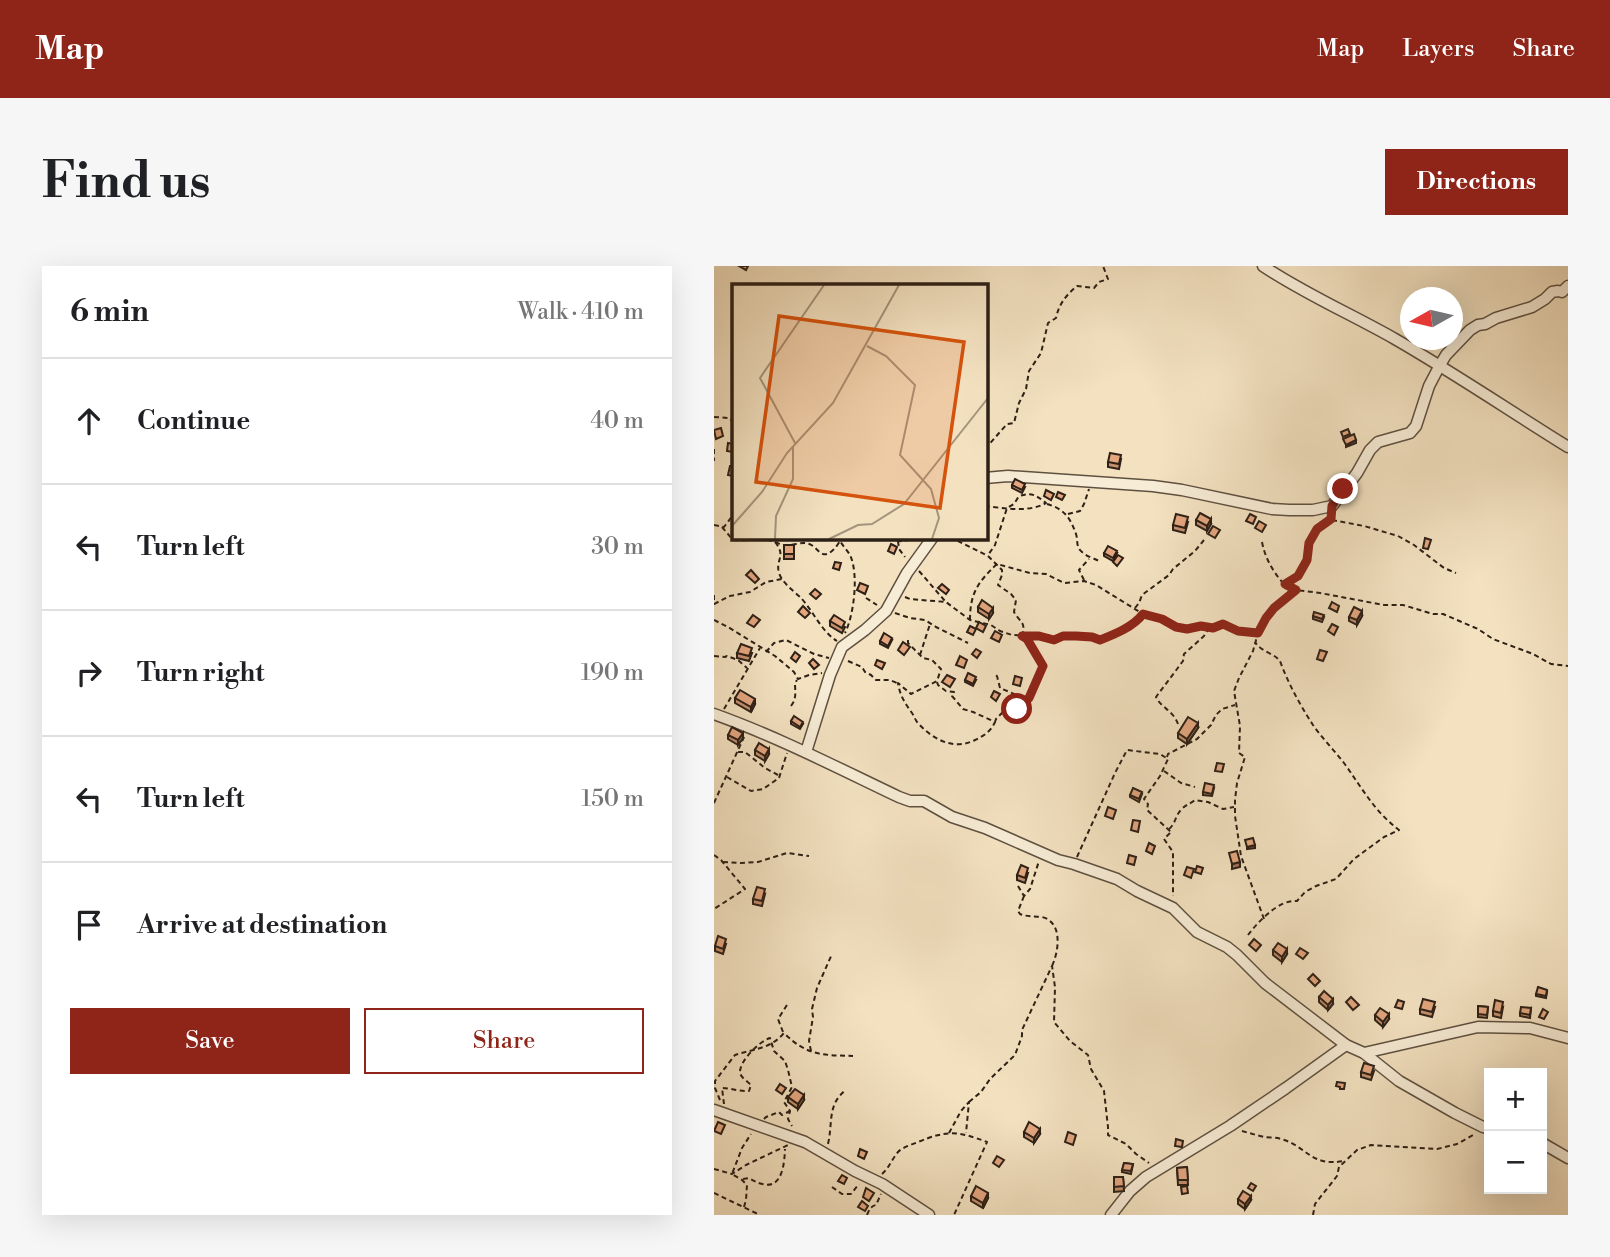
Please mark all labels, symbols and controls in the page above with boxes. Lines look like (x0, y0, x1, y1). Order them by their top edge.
text: Map (35, 29, 104, 70)
text: Map (1317, 34, 1364, 64)
text: Layers (1402, 34, 1474, 64)
text: Share (1512, 34, 1575, 64)
button: Directions (1385, 149, 1568, 215)
text: Find us (42, 152, 211, 213)
inset map (732, 284, 987, 539)
north arrow (1400, 287, 1463, 350)
text: 6 min (70, 293, 149, 331)
text: Walk · 410 m (518, 298, 644, 326)
icon: ahead (70, 402, 108, 440)
text: Continue (137, 405, 250, 437)
text: 40 m (590, 407, 644, 435)
route end (1327, 473, 1358, 504)
icon: left (70, 528, 108, 566)
text: Turn left (137, 531, 245, 563)
text: 30 m (591, 533, 644, 561)
icon: right (70, 654, 108, 692)
text: Turn right (137, 657, 265, 689)
text: 190 m (581, 659, 644, 687)
route start (1001, 693, 1032, 724)
icon: left (70, 780, 108, 818)
text: Turn left (137, 783, 245, 815)
text: 150 m (581, 785, 644, 813)
icon: arrive (70, 906, 108, 944)
text: Arrive at destination (137, 909, 387, 941)
button: Save (70, 1008, 350, 1074)
button: Share (364, 1008, 644, 1074)
map controls (1484, 1068, 1547, 1194)
button: + (1484, 1068, 1547, 1131)
button: − (1484, 1131, 1547, 1194)

